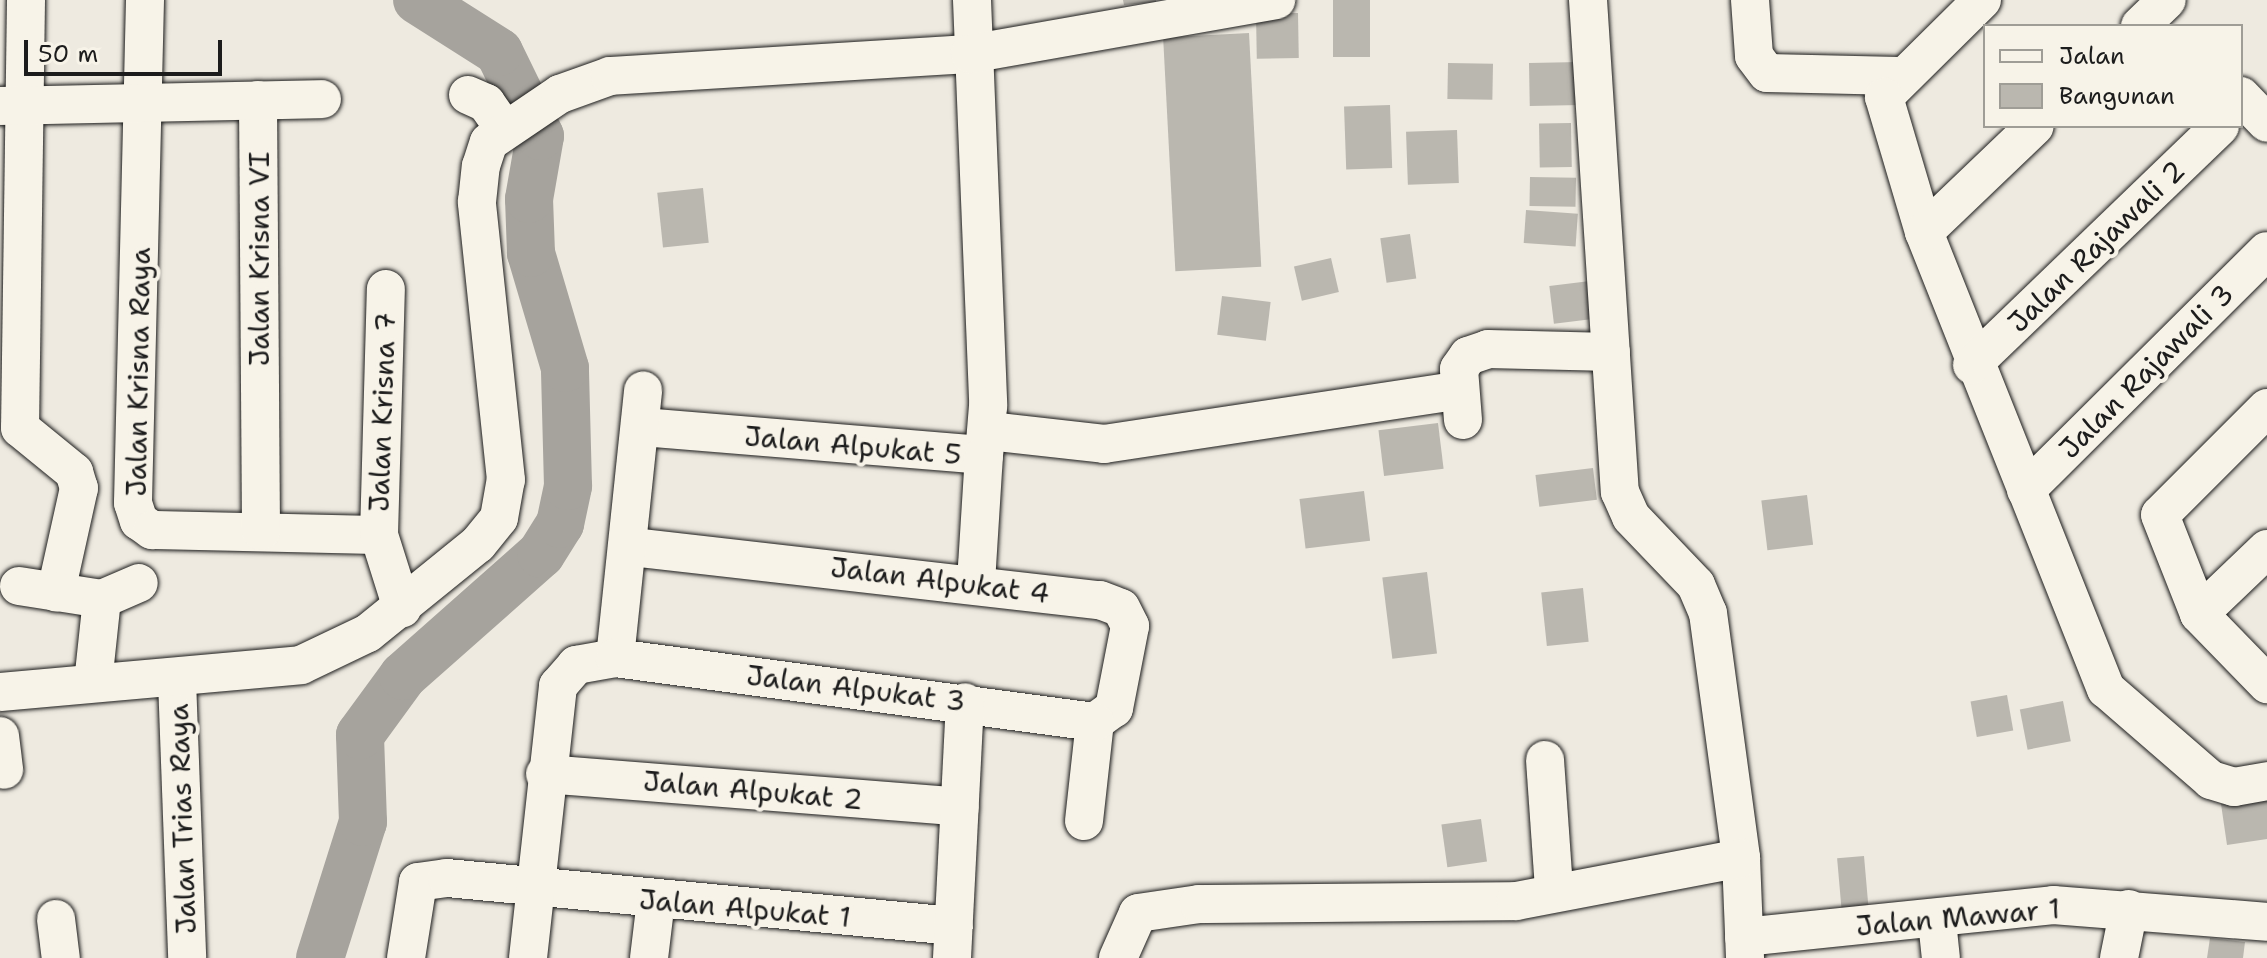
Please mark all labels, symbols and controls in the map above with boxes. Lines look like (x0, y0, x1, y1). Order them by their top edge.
scale bar (28, 24, 226, 74)
legend (1983, 24, 2243, 128)
text: 50 m (38, 38, 98, 70)
text: Jalan (2059, 40, 2125, 72)
text: Bangunan (2059, 80, 2175, 112)
street label: Jalan Krisna VI (242, 152, 276, 366)
street label: Jalan Rajawali 2 (2001, 153, 2191, 339)
street label: Jalan Krisna Raya (119, 247, 157, 497)
street label: Jalan Rajawali 3 (2052, 277, 2240, 465)
street label: Jalan Krisna 7 (362, 311, 402, 513)
street label: Jalan Alpukat 5 (743, 419, 963, 471)
street label: Jalan Alpukat 4 (829, 550, 1051, 610)
street label: Jalan Alpukat 3 (745, 658, 967, 718)
street label: Jalan Trias Raya (161, 703, 203, 935)
street label: Jalan Alpukat 2 (642, 764, 864, 816)
street label: Jalan Alpukat 1 (638, 882, 852, 934)
street label: Jalan Mawar 1 (1854, 891, 2062, 943)

